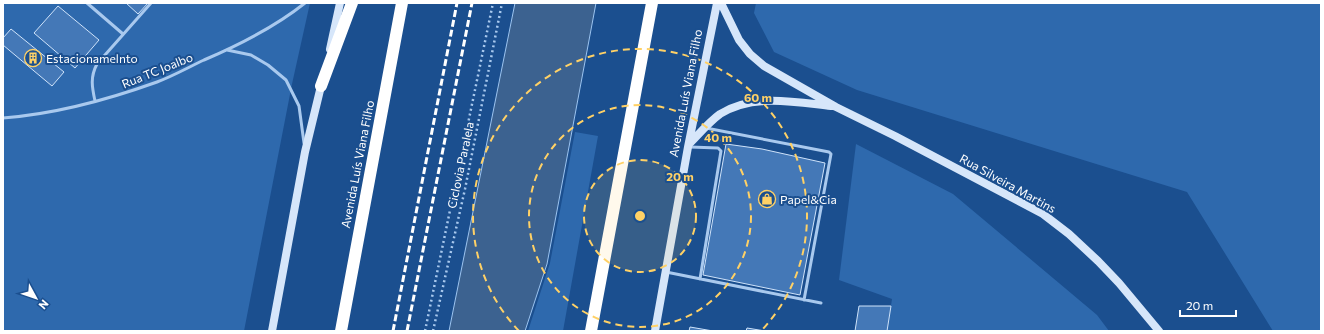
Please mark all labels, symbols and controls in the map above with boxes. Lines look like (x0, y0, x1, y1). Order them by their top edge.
street label: Avenida Luís Viana Filho (666, 28, 704, 158)
building icon: Estacionamelnto (23, 48, 43, 68)
street label: Rua TC Joalbo (119, 49, 195, 92)
place label: Estacionamelnto (46, 51, 138, 65)
text: 60 m (744, 90, 772, 104)
street label: Avenida Luís Viana Filho (338, 99, 376, 229)
street label: Ciclovia Paralela (444, 120, 476, 210)
text: 40 m (704, 130, 732, 144)
street label: Rua Silveira Martins (957, 151, 1059, 215)
text: 20 m (666, 169, 694, 183)
shop icon: Papel&Cia (757, 189, 777, 209)
place label: Papel&Cia (780, 192, 837, 206)
centre of rings (633, 209, 647, 223)
north arrow (16, 278, 56, 318)
scale bar (1180, 292, 1236, 318)
text: N (36, 297, 52, 312)
text: 20 m (1186, 298, 1213, 312)

